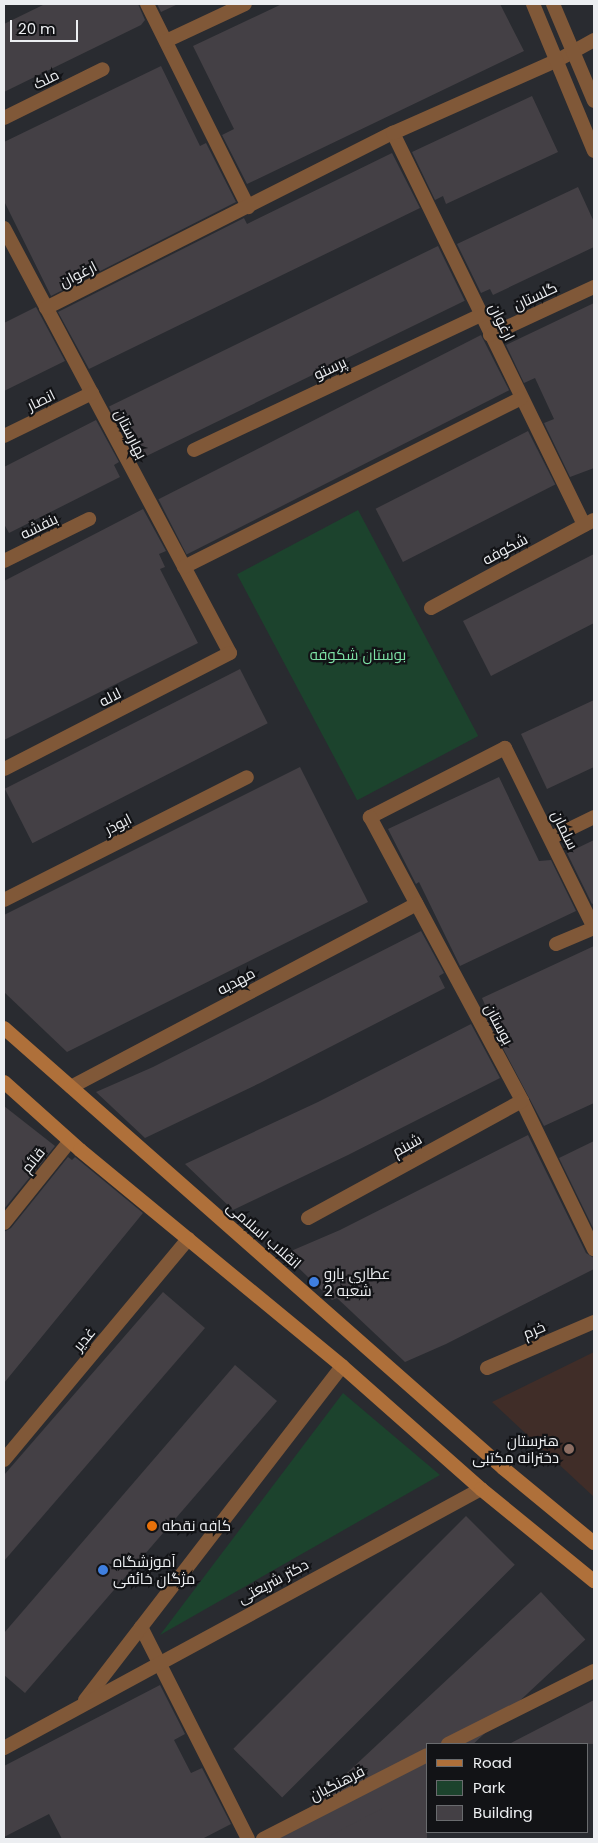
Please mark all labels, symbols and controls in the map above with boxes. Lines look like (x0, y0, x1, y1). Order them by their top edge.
scale bar (12, 10, 80, 42)
text: 20 m (18, 18, 56, 39)
street label: ملک (30, 65, 62, 93)
street label: ارغوان (56, 257, 100, 291)
street label: گلستان (510, 278, 560, 314)
street label: ارغوان (485, 300, 519, 344)
street label: پرستو (311, 353, 349, 383)
street label: انصار (24, 386, 58, 414)
street label: بهارستان (111, 406, 151, 462)
street label: بنفشه (17, 509, 61, 543)
street label: شکوفه (479, 530, 531, 568)
park label: بوستان شکوفه (310, 646, 406, 664)
street label: لاله (96, 684, 124, 710)
street label: سلمان (548, 807, 582, 853)
street label: ابوذر (101, 810, 135, 838)
street label: مهدیه (214, 964, 258, 998)
street label: بوستان (481, 1000, 517, 1048)
street label: شبنم (389, 1130, 425, 1160)
street label: قائم (17, 1144, 49, 1176)
street label: انقلاب اسلامی (223, 1198, 305, 1272)
place label: عطاری بارو شعبه 2 (324, 1264, 390, 1299)
marker: عطاری بارو شعبه 2 (308, 1276, 320, 1288)
street label: خرم (520, 1317, 548, 1343)
street label: غدیر (69, 1323, 99, 1355)
place label: هنرستان دخترانه مکتبی (472, 1431, 559, 1466)
marker: هنرستان دخترانه مکتبی (563, 1443, 575, 1455)
place label: کافه نقطه (162, 1517, 231, 1535)
marker: کافه نقطه (146, 1520, 158, 1532)
place label: آموزشگاه مژگان خائفی (113, 1552, 195, 1587)
street label: دکتر شریعتی (235, 1555, 311, 1607)
marker: آموزشگاه مژگان خائفی (97, 1564, 109, 1576)
legend (426, 1743, 588, 1833)
text: Road (473, 1752, 512, 1773)
street label: فرهنگیان (306, 1761, 368, 1805)
text: Park (473, 1777, 505, 1798)
text: Building (473, 1802, 533, 1823)

